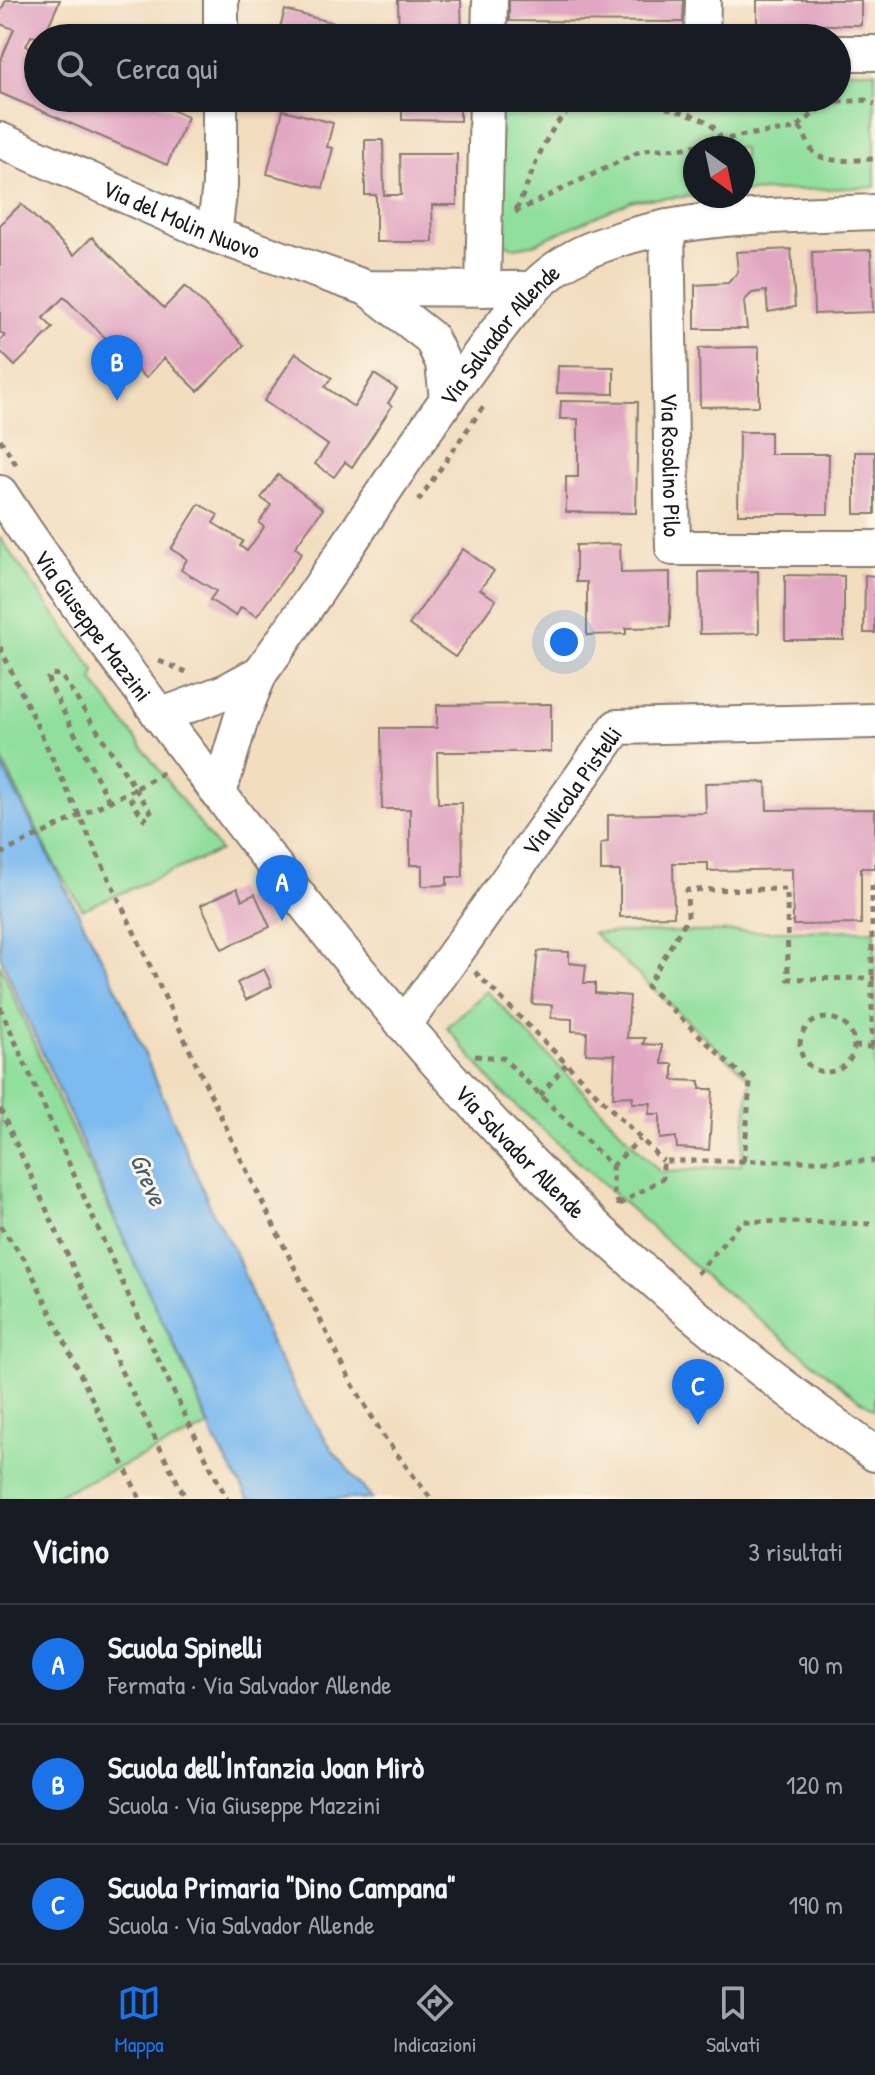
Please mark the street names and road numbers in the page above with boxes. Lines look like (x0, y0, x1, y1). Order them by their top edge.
street label: Via del Molin Nuovo (98, 172, 265, 266)
street label: Via Salvador Allende (432, 256, 566, 412)
street label: Via Rosolino Pilo (654, 393, 689, 538)
street label: Via Giuseppe Mazzini (27, 543, 160, 708)
street label: Via Nicola Pistelli (514, 720, 629, 862)
street label: Via Salvador Allende (448, 1077, 593, 1226)

